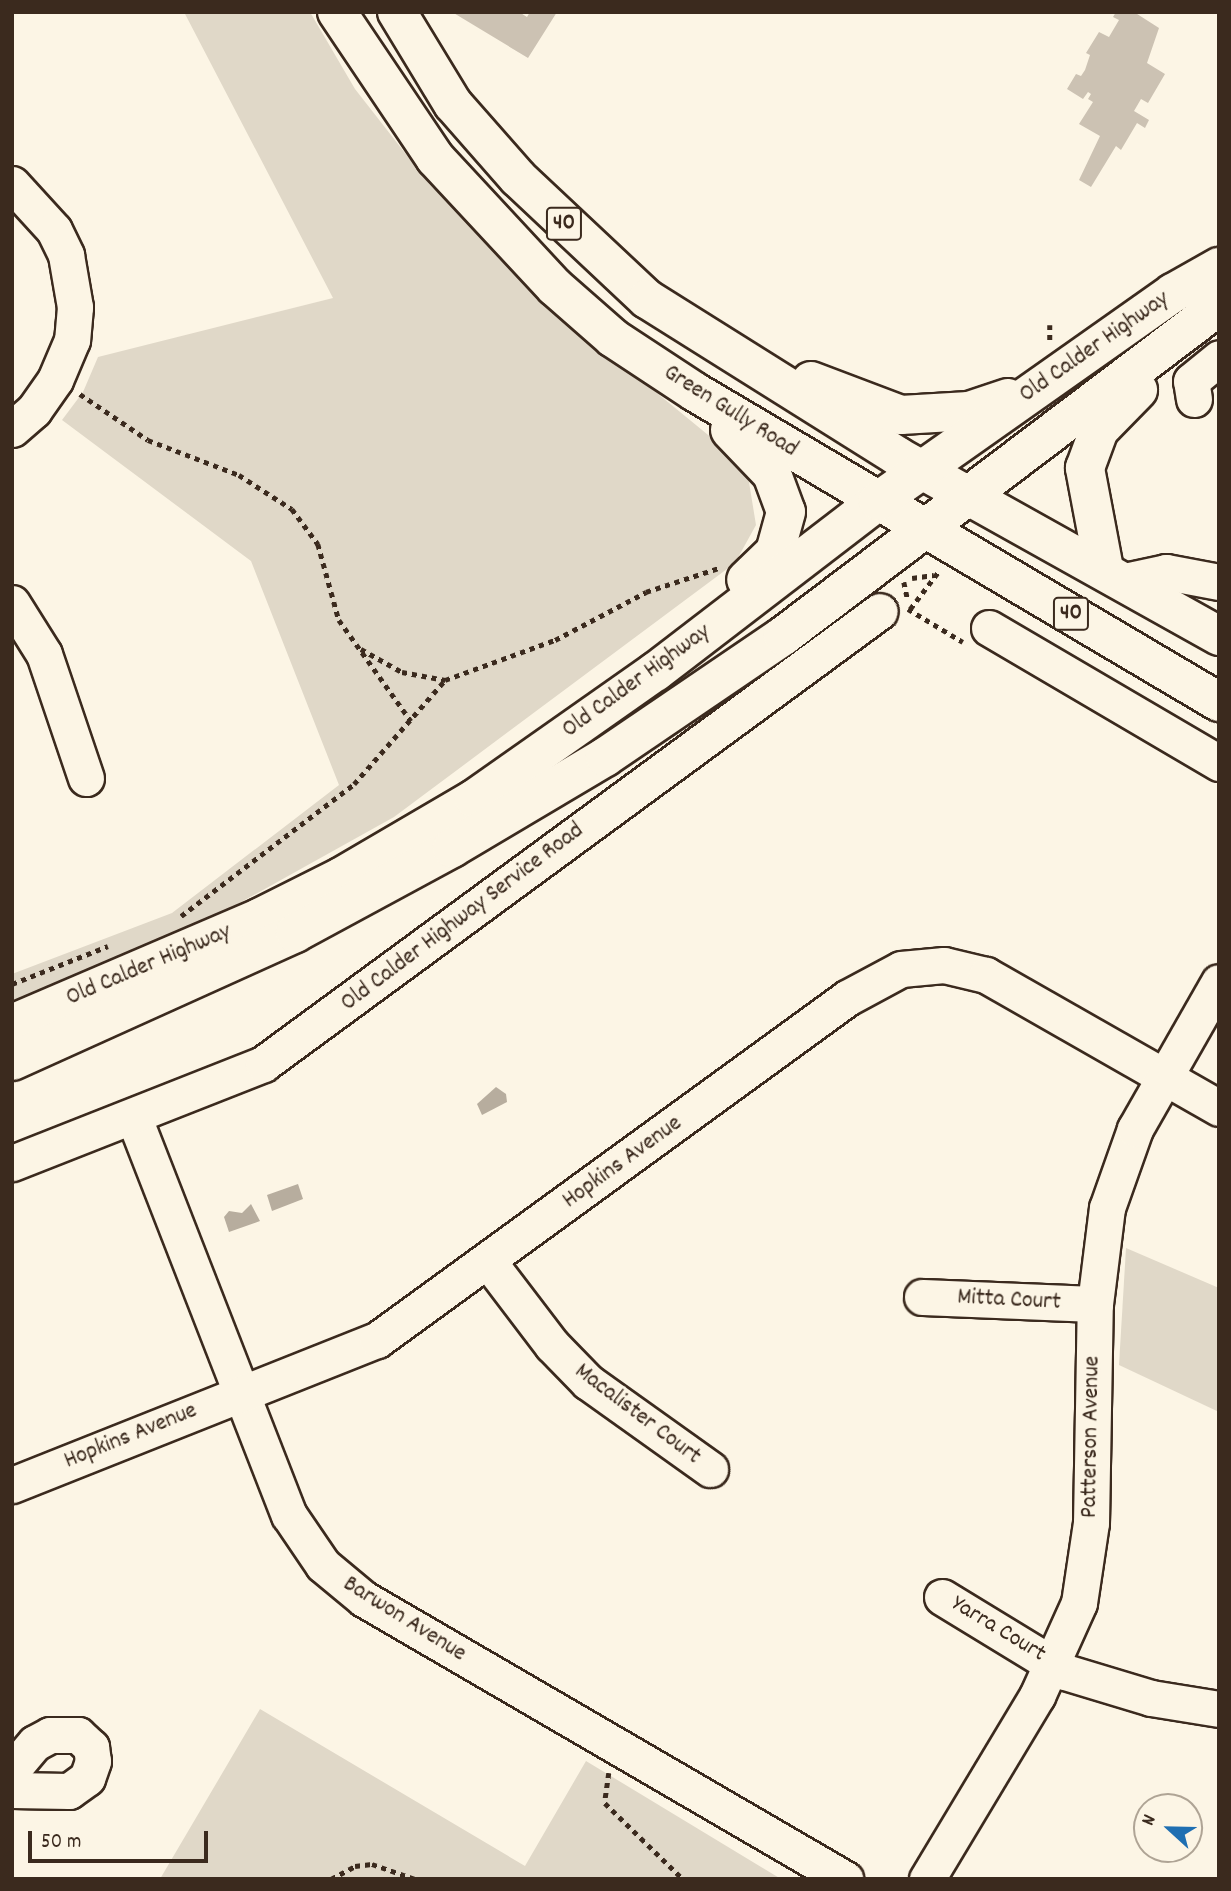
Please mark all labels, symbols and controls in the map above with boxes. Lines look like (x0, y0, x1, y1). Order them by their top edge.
road number: 40 (545, 204, 583, 244)
street label: Old Calder Highway (1015, 286, 1175, 410)
street label: Green Gully Road (658, 359, 802, 465)
road number: 40 (1052, 594, 1090, 634)
street label: Old Calder Highway (557, 619, 717, 745)
street label: Old Calder Highway Service Road (336, 817, 590, 1019)
street label: Old Calder Highway (62, 918, 236, 1014)
street label: Hopkins Avenue (558, 1110, 688, 1216)
street label: Mitta Court (957, 1284, 1061, 1318)
street label: Patterson Avenue (1076, 1356, 1108, 1518)
street label: Macalister Court (568, 1358, 706, 1472)
street label: Hopkins Avenue (60, 1397, 202, 1477)
street label: Barwon Avenue (337, 1571, 471, 1669)
street label: Yarra Court (945, 1591, 1051, 1669)
north arrow (1133, 1793, 1203, 1863)
text: N (1136, 1811, 1164, 1830)
scale bar (32, 1818, 212, 1862)
text: 50 m (41, 1828, 81, 1858)

